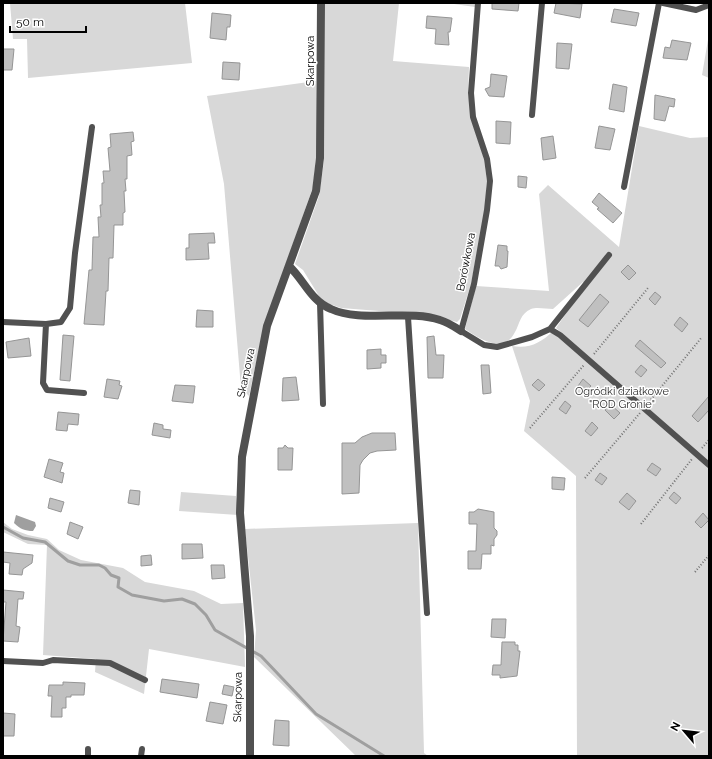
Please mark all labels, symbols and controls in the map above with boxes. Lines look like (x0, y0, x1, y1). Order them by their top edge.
scale bar (10, 8, 86, 34)
text: 50 m (16, 15, 44, 29)
street label: Skarpowa (304, 36, 317, 86)
street label: Borówkowa (454, 232, 478, 292)
street label: Skarpowa (234, 347, 258, 399)
park label: Ogródki działkowe "ROD Gronie" (575, 385, 670, 411)
street label: Skarpowa (231, 672, 245, 722)
north arrow (664, 711, 704, 751)
text: N (668, 720, 683, 733)

